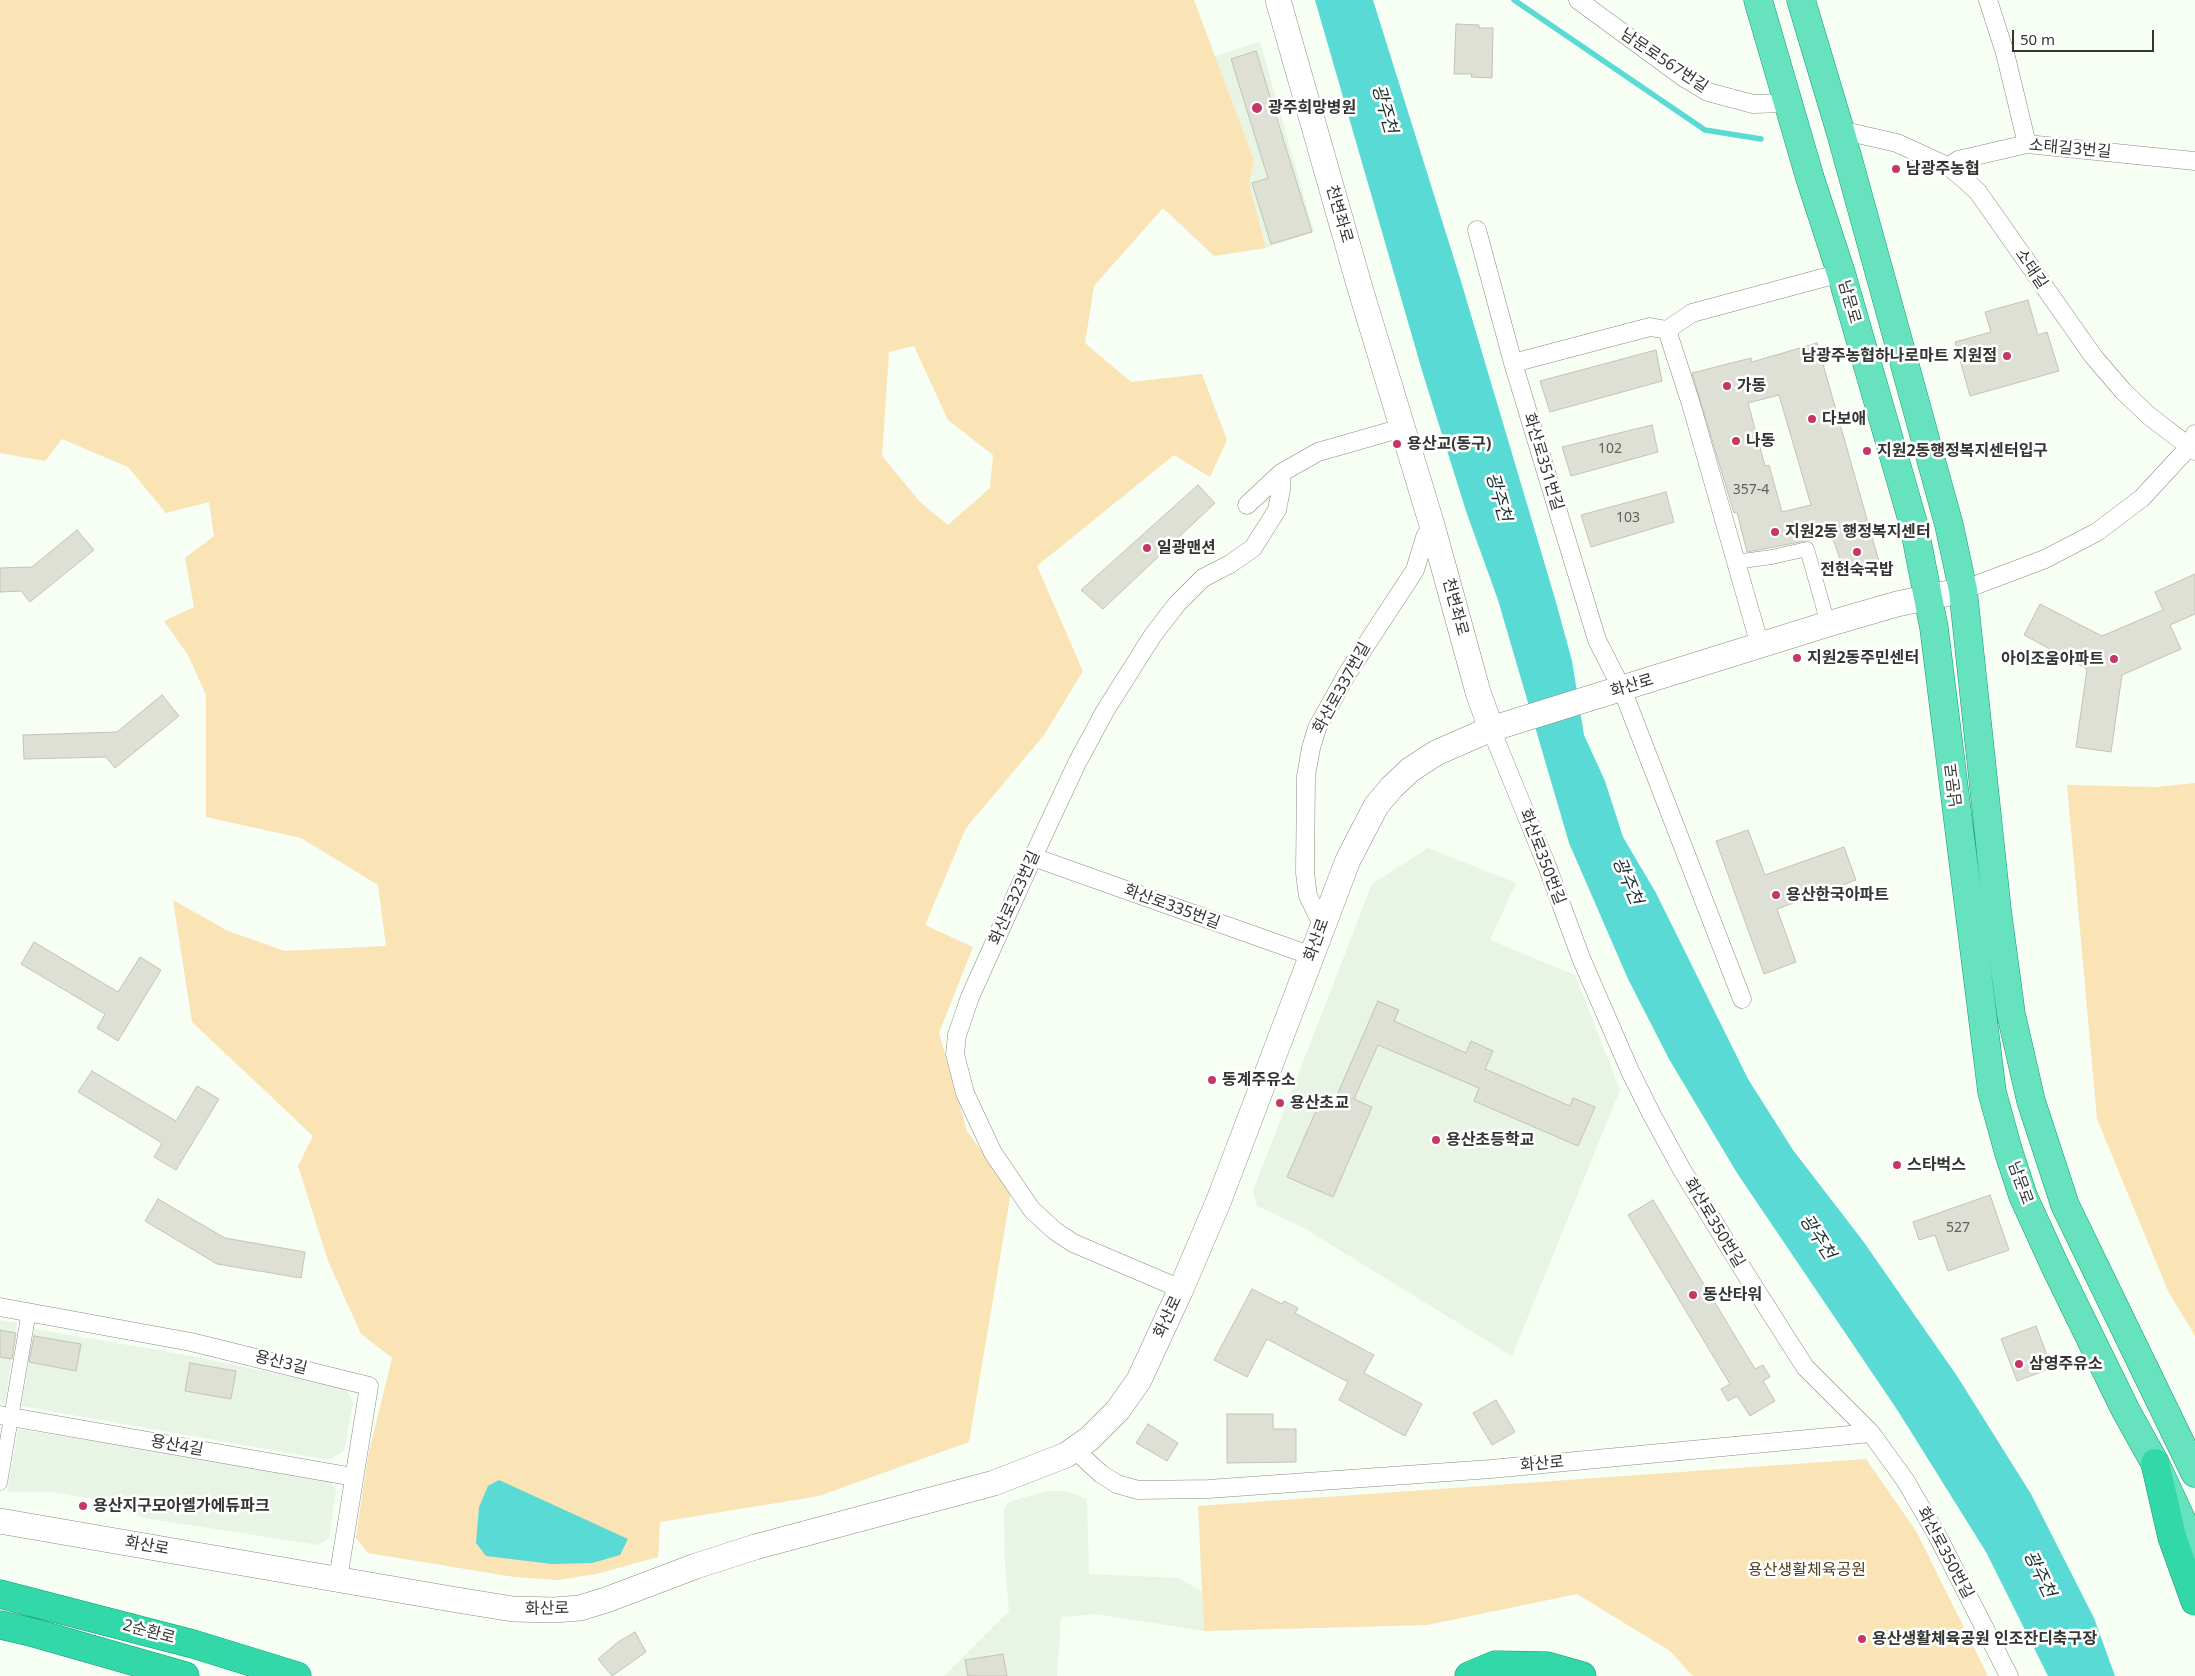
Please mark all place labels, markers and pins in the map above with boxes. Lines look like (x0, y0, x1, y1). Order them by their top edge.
place label: 광주희망병원 (1268, 98, 1356, 118)
marker: 광주희망병원 (1250, 101, 1264, 115)
place label: 남광주농협 (1906, 159, 1980, 179)
marker: 남광주농협 (1890, 163, 1902, 175)
place label: 남광주농협하나로마트 지원점 (1801, 346, 1997, 366)
marker: 남광주농협하나로마트 지원점 (2001, 350, 2013, 362)
place label: 가동 (1737, 376, 1766, 396)
marker: 가동 (1721, 380, 1733, 392)
place label: 다보애 (1822, 409, 1866, 429)
marker: 다보애 (1806, 413, 1818, 425)
place label: 나동 (1746, 431, 1775, 451)
place label: 용산교(동구) (1407, 434, 1491, 454)
marker: 나동 (1730, 435, 1742, 447)
marker: 용산교(동구) (1391, 438, 1403, 450)
place label: 지원2동행정복지센터입구 (1877, 441, 2048, 461)
marker: 지원2동행정복지센터입구 (1861, 445, 1873, 457)
place label: 지원2동 행정복지센터 (1785, 522, 1931, 542)
marker: 지원2동 행정복지센터 (1769, 526, 1781, 538)
place label: 일광맨션 (1157, 538, 1216, 558)
marker: 일광맨션 (1141, 542, 1153, 554)
marker: 전현숙국밥 (1851, 546, 1863, 558)
place label: 전현숙국밥 (1820, 560, 1894, 580)
place label: 지원2동주민센터 (1807, 648, 1919, 668)
place label: 아이조움아파트 (2001, 649, 2104, 669)
marker: 지원2동주민센터 (1791, 652, 1803, 664)
marker: 아이조움아파트 (2108, 653, 2120, 665)
place label: 용산한국아파트 (1786, 885, 1889, 905)
marker: 용산한국아파트 (1770, 889, 1782, 901)
place label: 동계주유소 (1222, 1070, 1296, 1090)
marker: 동계주유소 (1206, 1074, 1218, 1086)
place label: 용산초교 (1290, 1093, 1349, 1113)
marker: 용산초교 (1274, 1097, 1286, 1109)
place label: 용산초등학교 (1446, 1130, 1534, 1150)
marker: 용산초등학교 (1430, 1134, 1442, 1146)
place label: 스타벅스 (1907, 1155, 1966, 1175)
marker: 스타벅스 (1891, 1159, 1903, 1171)
place label: 동산타워 (1703, 1285, 1762, 1305)
marker: 동산타워 (1687, 1289, 1699, 1301)
place label: 삼영주유소 (2029, 1354, 2103, 1374)
marker: 삼영주유소 (2013, 1358, 2025, 1370)
place label: 용산지구모아엘가에듀파크 (93, 1496, 270, 1516)
marker: 용산지구모아엘가에듀파크 (77, 1500, 89, 1512)
place label: 용산생활체육공원 인조잔디축구장 (1872, 1629, 2097, 1649)
marker: 용산생활체육공원 인조잔디축구장 (1856, 1633, 1868, 1645)

